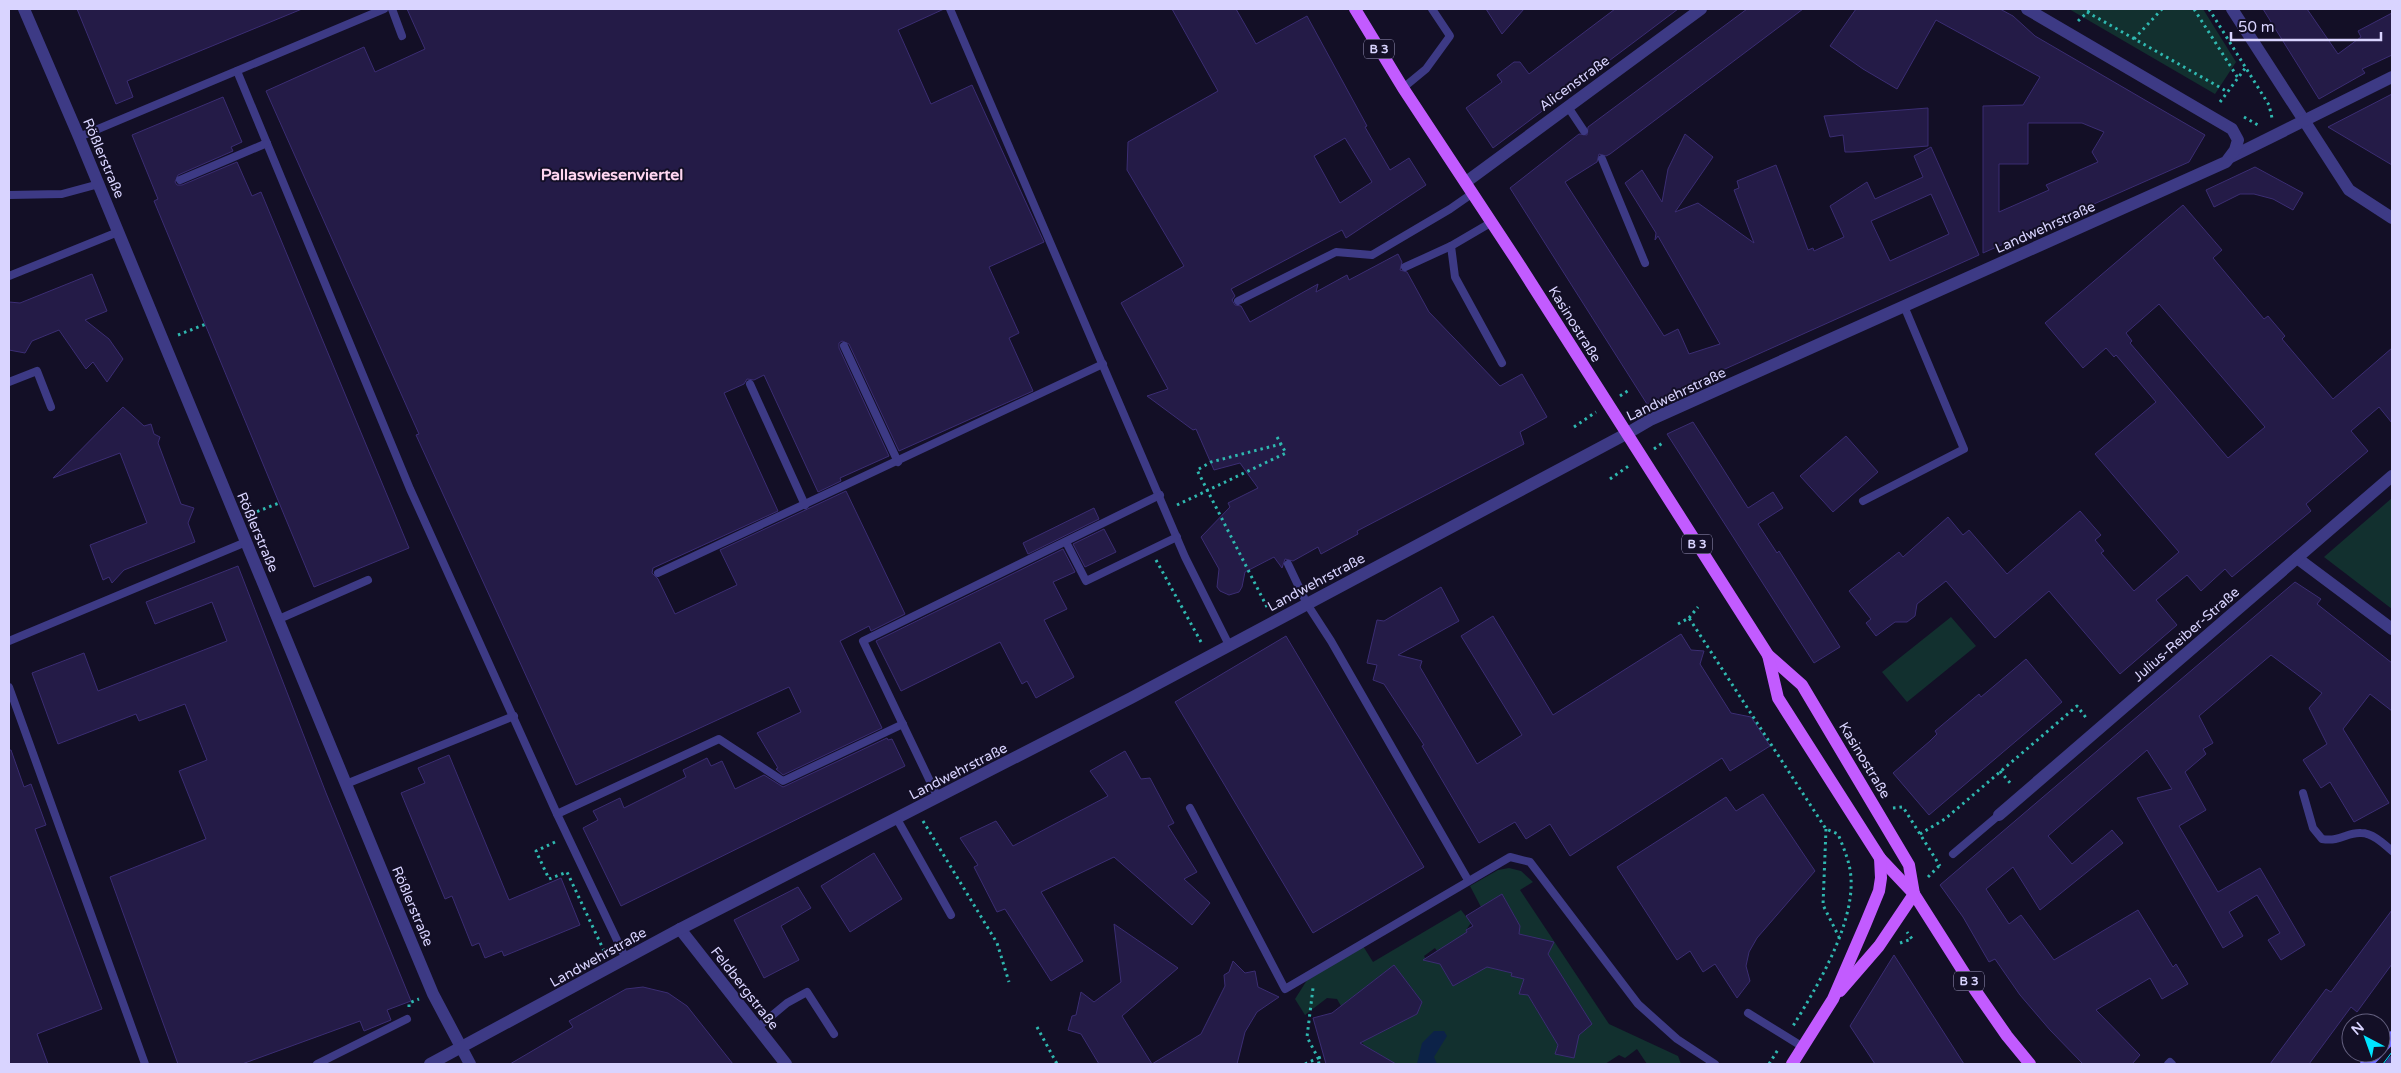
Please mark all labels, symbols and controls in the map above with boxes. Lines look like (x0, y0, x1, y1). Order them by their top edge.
scale bar (2231, 10, 2381, 42)
text: 50 m (2238, 18, 2275, 36)
road number: B 3 (1364, 40, 1394, 59)
street label: Alicenstraße (1536, 52, 1613, 115)
street label: Rößlerstraße (79, 116, 128, 201)
district label: Pallaswiesenviertel (541, 165, 683, 185)
street label: Landwehrstraße (1993, 198, 2098, 257)
street label: Kasinostraße (1545, 283, 1605, 365)
street label: Landwehrstraße (1624, 364, 1729, 425)
street label: Rößlerstraße (233, 490, 282, 575)
road number: B 3 (1682, 534, 1712, 554)
street label: Landwehrstraße (1265, 550, 1368, 615)
street label: Julius-Reiber-Straße (2130, 584, 2243, 685)
street label: Kasinostraße (1835, 719, 1894, 802)
street label: Landwehrstraße (906, 739, 1010, 803)
street label: Rößlerstraße (388, 864, 437, 949)
street label: Landwehrstraße (547, 924, 650, 991)
street label: Feldbergstraße (707, 943, 782, 1033)
road number: B 3 (1954, 971, 1984, 990)
north arrow (2341, 1013, 2391, 1063)
text: N (2348, 1018, 2368, 1039)

